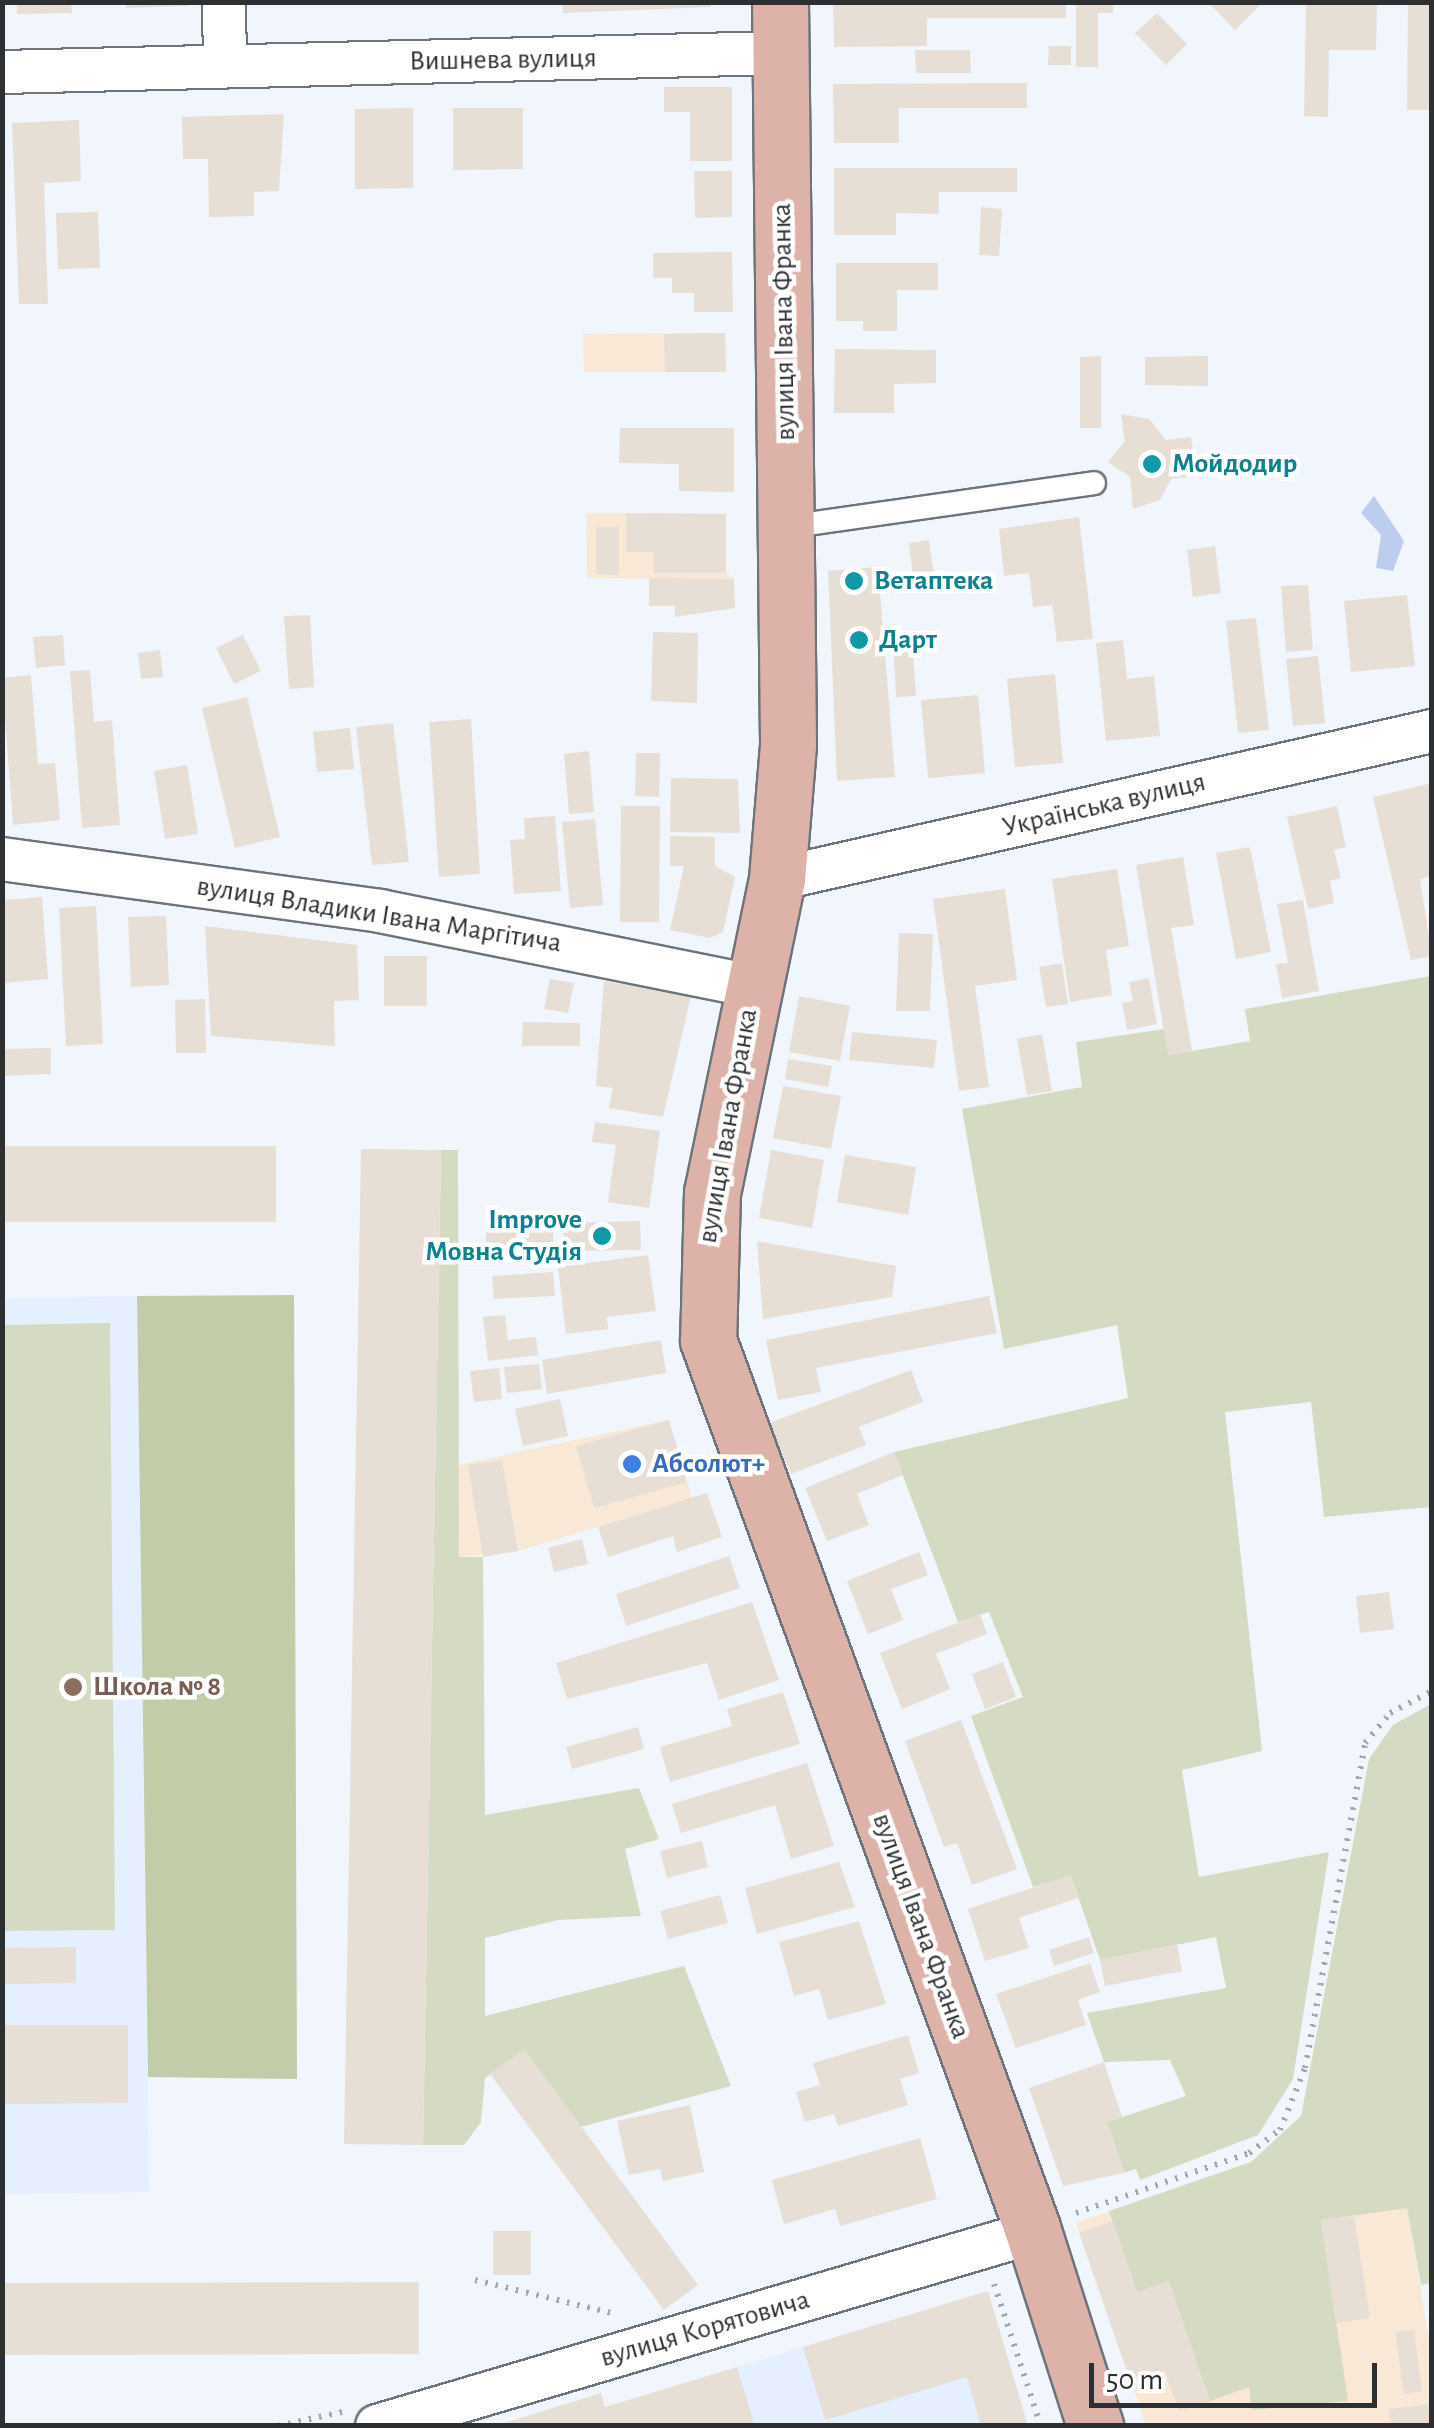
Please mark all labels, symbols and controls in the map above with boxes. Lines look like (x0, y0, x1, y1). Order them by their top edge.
street label: Вишнева вулиця (409, 42, 597, 78)
street label: вулиця Івана Франка (765, 203, 803, 441)
place label: Мойдодир (1172, 447, 1297, 481)
marker: Мойдодир (1141, 453, 1163, 475)
place label: Ветаптека (874, 564, 993, 598)
marker: Ветаптека (843, 570, 865, 592)
place label: Дарт (879, 623, 937, 657)
marker: Дарт (848, 629, 870, 651)
street label: Українська вулиця (999, 765, 1209, 845)
street label: вулиця Владики Івана Маргітича (194, 870, 564, 960)
street label: вулиця Івана Франка (691, 1006, 765, 1246)
place label: Improve Мовна Студія (425, 1203, 582, 1269)
marker: Improve Мовна Студія (591, 1225, 613, 1247)
place label: Абсолют+ (652, 1447, 765, 1481)
marker: Абсолют+ (621, 1453, 643, 1475)
place label: Школа № 8 (93, 1670, 221, 1704)
marker: Школа № 8 (62, 1676, 84, 1698)
street label: вулиця Івана Франка (865, 1809, 977, 2043)
street label: вулиця Корятовича (597, 2283, 813, 2375)
scale bar (1094, 2343, 1382, 2405)
text: 50 m (1106, 2365, 1163, 2395)

